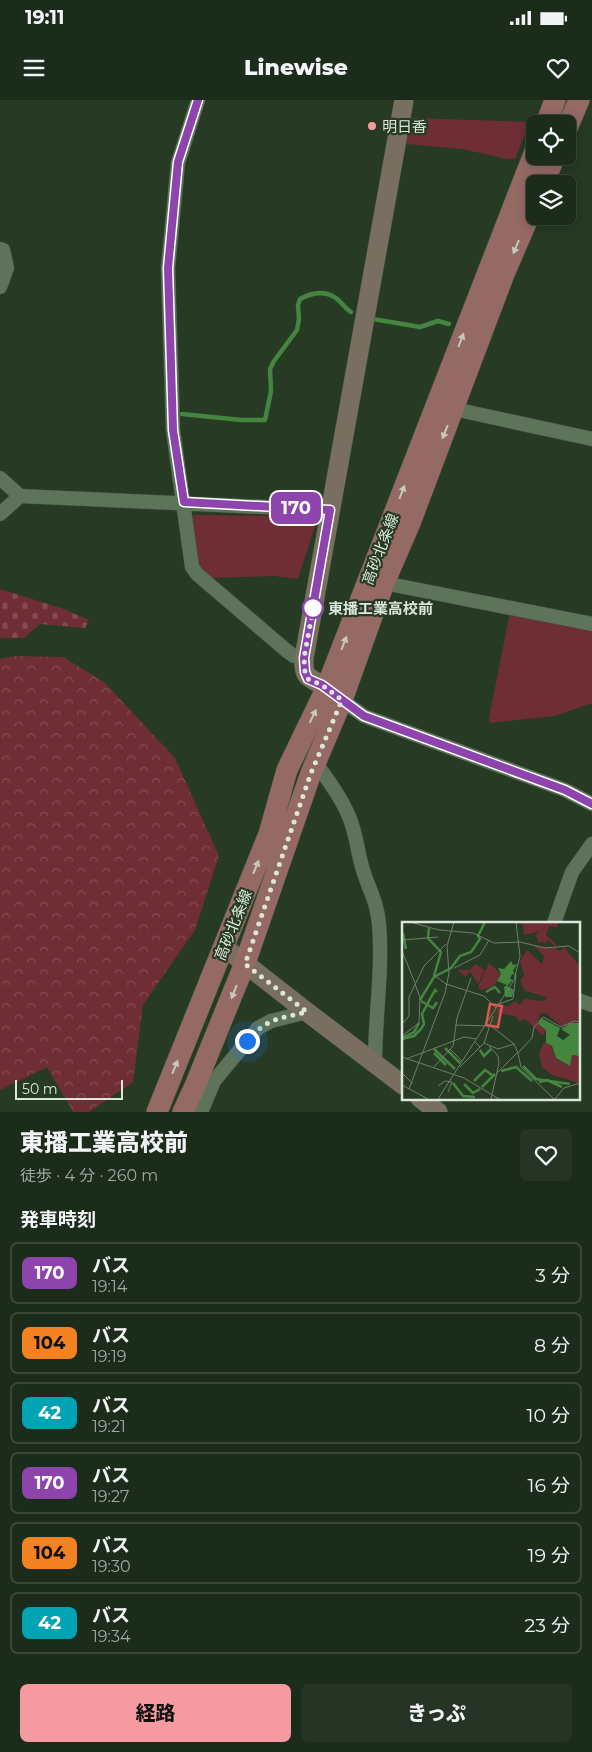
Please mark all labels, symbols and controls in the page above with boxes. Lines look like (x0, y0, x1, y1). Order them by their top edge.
text: 19:11 (25, 6, 64, 29)
icon: menu (20, 54, 48, 82)
text: Linewise (244, 54, 348, 81)
icon: heart (544, 54, 572, 82)
map controls (526, 115, 576, 225)
button: locate (526, 115, 576, 165)
place label: 明日香 (382, 117, 427, 136)
marker: 明日香 (366, 120, 378, 132)
button: layers (526, 175, 576, 225)
one-way arrow (511, 240, 519, 254)
one-way arrow (457, 332, 465, 347)
one-way arrow (441, 424, 449, 439)
one-way arrow (399, 484, 407, 499)
line badge: 170 (267, 492, 325, 524)
text: 170 (281, 497, 311, 519)
street label: 高砂北条線 (358, 511, 402, 587)
marker: 東播工業高校前 (302, 597, 324, 619)
place label: 東播工業高校前 (328, 599, 433, 618)
one-way arrow (340, 635, 348, 650)
one-way arrow (309, 709, 317, 723)
one-way arrow (252, 860, 260, 875)
street label: 高砂北条線 (210, 887, 256, 963)
inset map (402, 922, 580, 1099)
one-way arrow (230, 985, 238, 1000)
your location (235, 1029, 260, 1054)
one-way arrow (172, 1060, 180, 1074)
scale bar (15, 1077, 122, 1100)
text: 50 m (22, 1080, 58, 1098)
text: 東播工業高校前 (20, 1128, 188, 1157)
button: heart (520, 1129, 572, 1181)
text: 徒歩 · 4 分 · 260 m (20, 1166, 158, 1185)
text: 発車時刻 (20, 1208, 96, 1231)
text: バス (92, 1254, 130, 1277)
text: 170 (34, 1262, 65, 1284)
text: 3 分 (535, 1264, 570, 1287)
text: 19:14 (92, 1277, 127, 1296)
text: バス (92, 1324, 130, 1347)
text: 104 (34, 1332, 65, 1354)
text: 8 分 (534, 1334, 570, 1357)
text: 19:19 (92, 1347, 126, 1366)
text: バス (92, 1394, 130, 1417)
text: 42 (38, 1402, 61, 1424)
text: 10 分 (527, 1404, 570, 1427)
text: 19:21 (92, 1417, 126, 1436)
text: バス (92, 1464, 130, 1487)
text: 170 (34, 1472, 65, 1494)
text: 16 分 (528, 1474, 570, 1497)
text: 19:27 (92, 1487, 129, 1506)
text: バス (92, 1534, 130, 1557)
text: 104 (34, 1542, 65, 1564)
text: 19 分 (528, 1544, 570, 1567)
text: 19:30 (92, 1557, 131, 1576)
text: バス (92, 1604, 130, 1627)
text: 42 (38, 1612, 61, 1634)
text: 23 分 (525, 1614, 570, 1637)
text: 19:34 (92, 1627, 131, 1646)
button: 経路 (20, 1684, 291, 1742)
button: きっぷ (301, 1684, 572, 1742)

